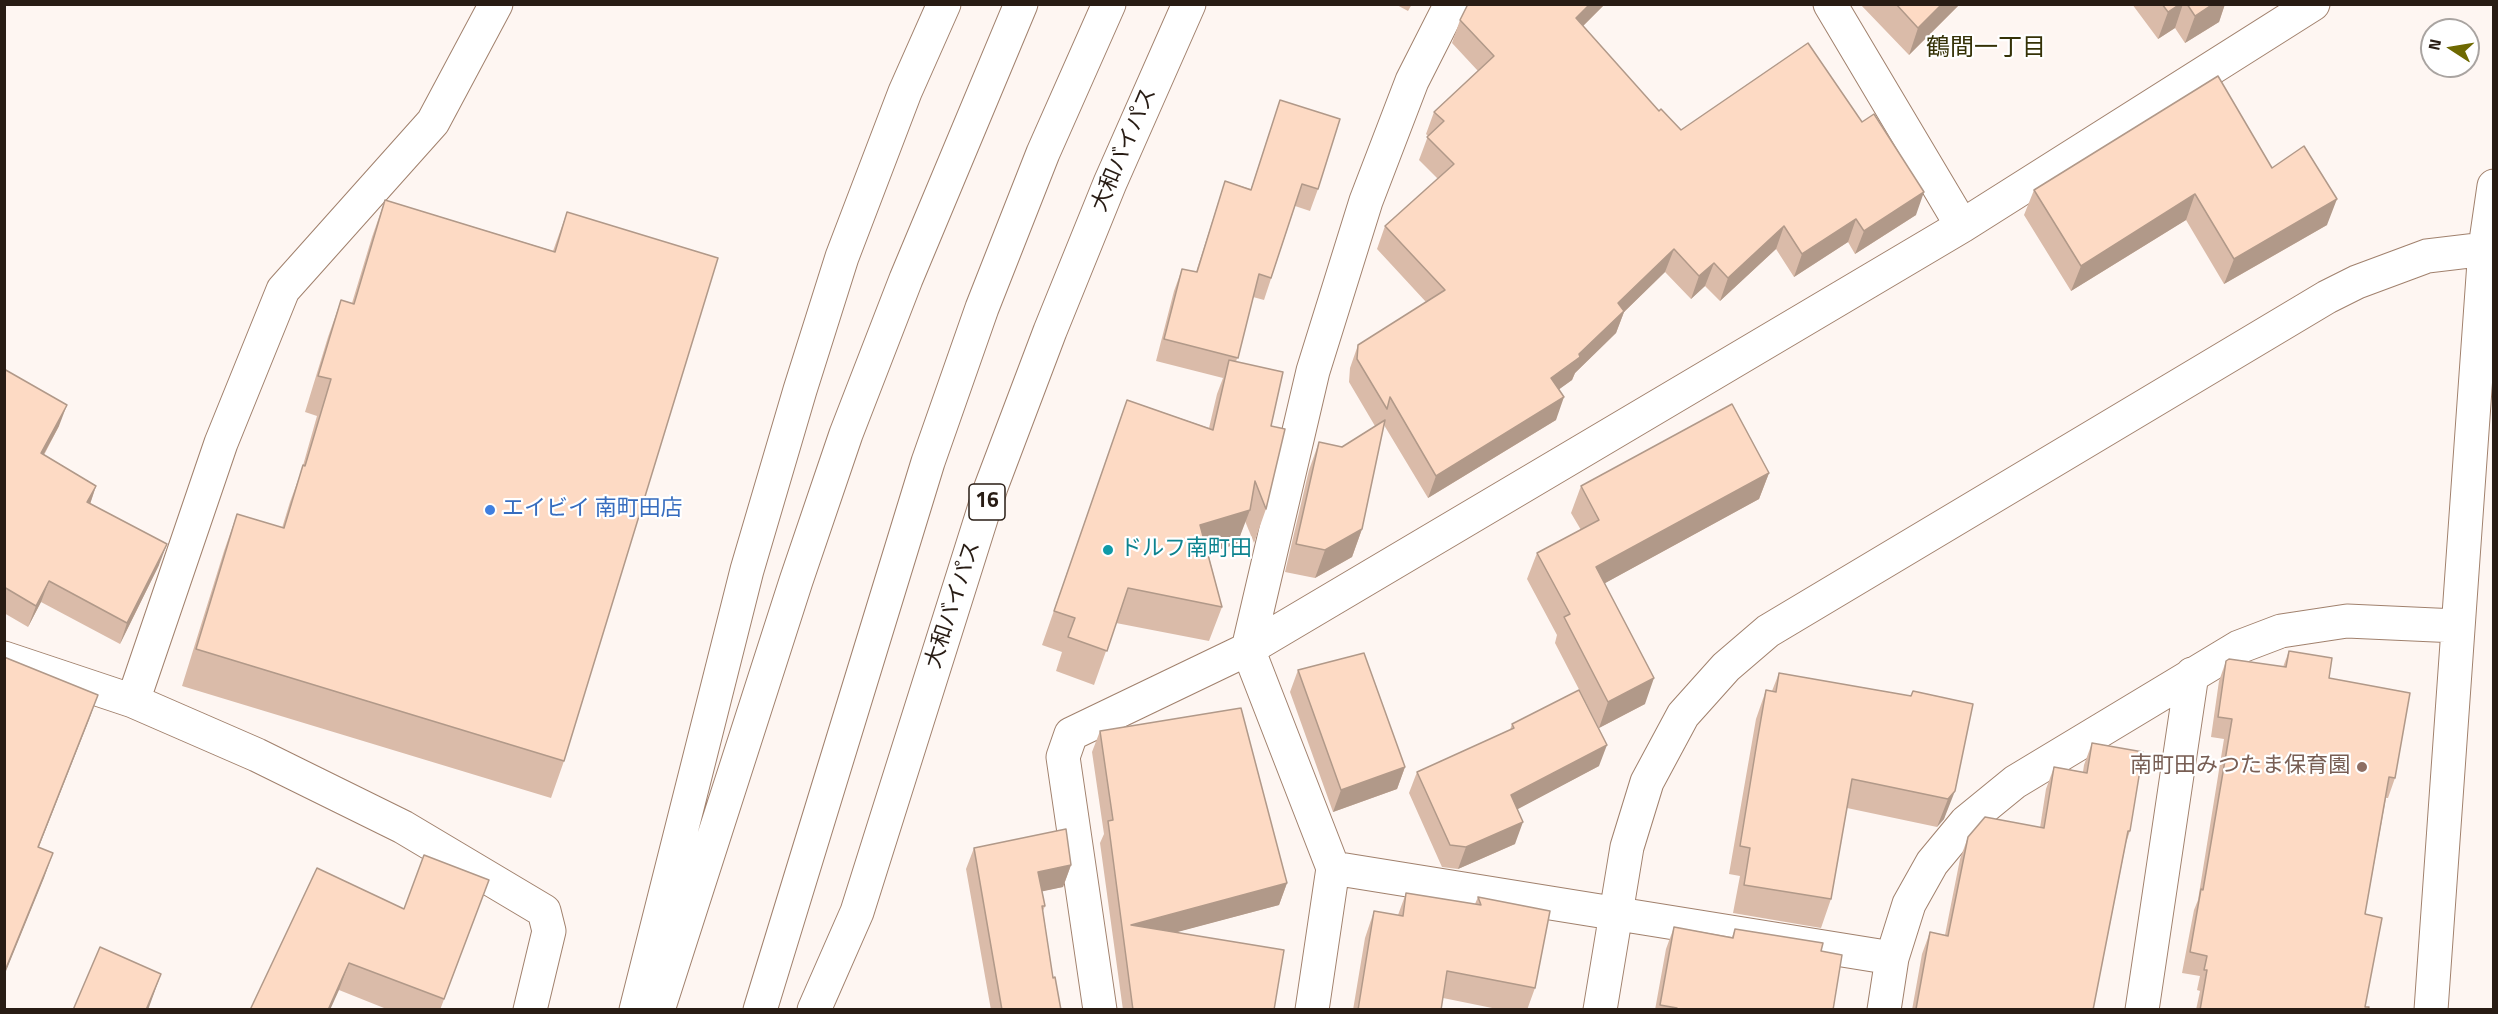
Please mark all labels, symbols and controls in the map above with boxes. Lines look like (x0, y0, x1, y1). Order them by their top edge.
north arrow (2420, 18, 2480, 78)
district label: 鶴間一丁目 (1926, 35, 2046, 63)
text: N (2421, 37, 2447, 53)
street label: 大和バイパス (1087, 84, 1163, 216)
road number: 16 (969, 484, 1005, 520)
place label: エイビイ 南町田店 (502, 497, 683, 523)
marker: エイビイ 南町田店 (483, 503, 497, 517)
place label: ドルフ南町田 (1120, 537, 1252, 563)
street label: 大和バイパス (921, 538, 987, 672)
marker: ドルフ南町田 (1101, 543, 1115, 557)
place label: 南町田みつたま保育園 (2130, 754, 2350, 780)
marker: 南町田みつたま保育園 (2355, 760, 2369, 774)

